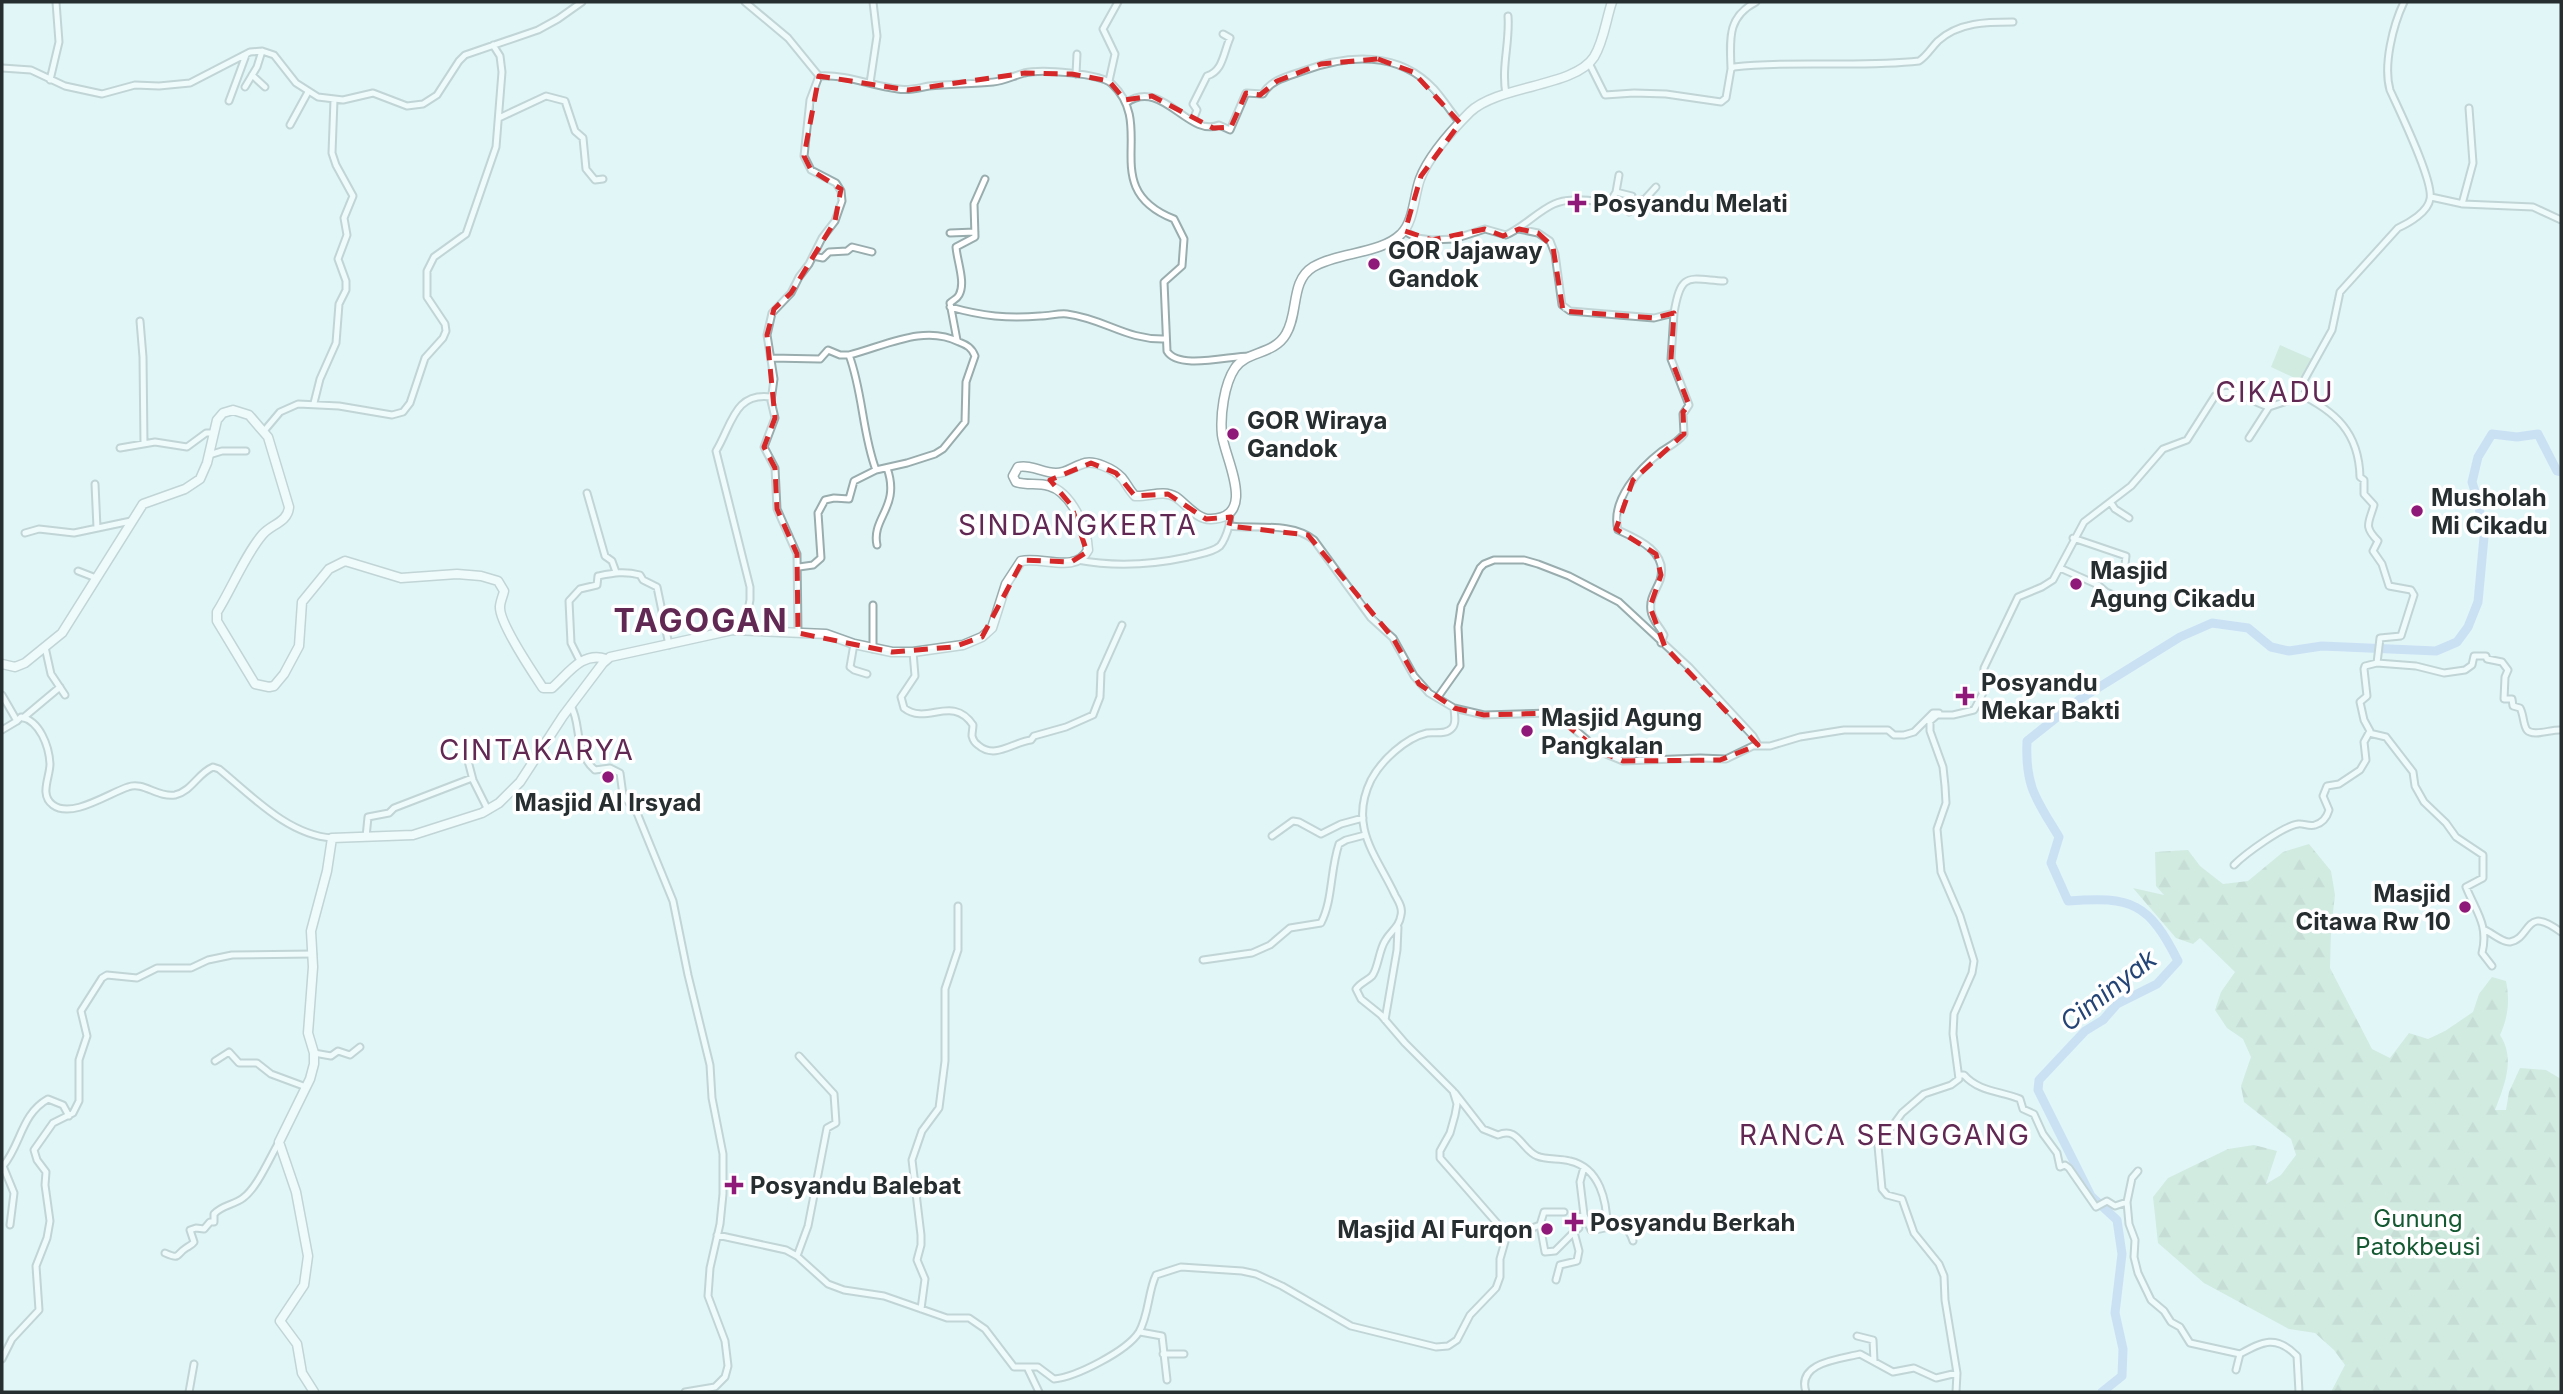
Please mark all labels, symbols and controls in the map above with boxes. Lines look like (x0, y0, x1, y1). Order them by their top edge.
place label: Posyandu Melati (1593, 189, 1788, 218)
marker: Posyandu Melati (1567, 193, 1587, 213)
place label: GOR Jajaway Gandok (1388, 236, 1543, 293)
marker: GOR Jajaway Gandok (1366, 256, 1382, 272)
district label: CIKADU (2215, 375, 2335, 409)
place label: GOR Wiraya Gandok (1247, 406, 1387, 463)
marker: GOR Wiraya Gandok (1225, 426, 1241, 442)
place label: Musholah Mi Cikadu (2431, 483, 2548, 540)
marker: Musholah Mi Cikadu (2409, 503, 2425, 519)
district label: SINDANGKERTA (958, 508, 1198, 542)
place label: Masjid Agung Cikadu (2090, 556, 2255, 613)
marker: Masjid Agung Cikadu (2068, 576, 2084, 592)
district label: TAGOGAN (613, 601, 789, 640)
place label: Posyandu Mekar Bakti (1981, 668, 2120, 725)
marker: Posyandu Mekar Bakti (1955, 686, 1975, 706)
place label: Masjid Agung Pangkalan (1541, 703, 1702, 760)
marker: Masjid Agung Pangkalan (1519, 723, 1535, 739)
district label: CINTAKARYA (439, 733, 635, 767)
marker: Masjid Al Irsyad (600, 769, 616, 785)
place label: Masjid Al Irsyad (515, 788, 701, 817)
place label: Masjid Citawa Rw 10 (2296, 879, 2451, 936)
marker: Masjid Citawa Rw 10 (2457, 899, 2473, 915)
water label: Ciminyak (2054, 942, 2163, 1037)
district label: RANCA SENGGANG (1739, 1118, 2031, 1152)
place label: Posyandu Balebat (750, 1171, 961, 1200)
marker: Posyandu Balebat (724, 1175, 744, 1195)
park label: Gunung Patokbeusi (2355, 1204, 2481, 1261)
place label: Posyandu Berkah (1590, 1208, 1795, 1237)
marker: Posyandu Berkah (1564, 1212, 1584, 1232)
place label: Masjid Al Furqon (1337, 1215, 1533, 1244)
marker: Masjid Al Furqon (1539, 1221, 1555, 1237)

